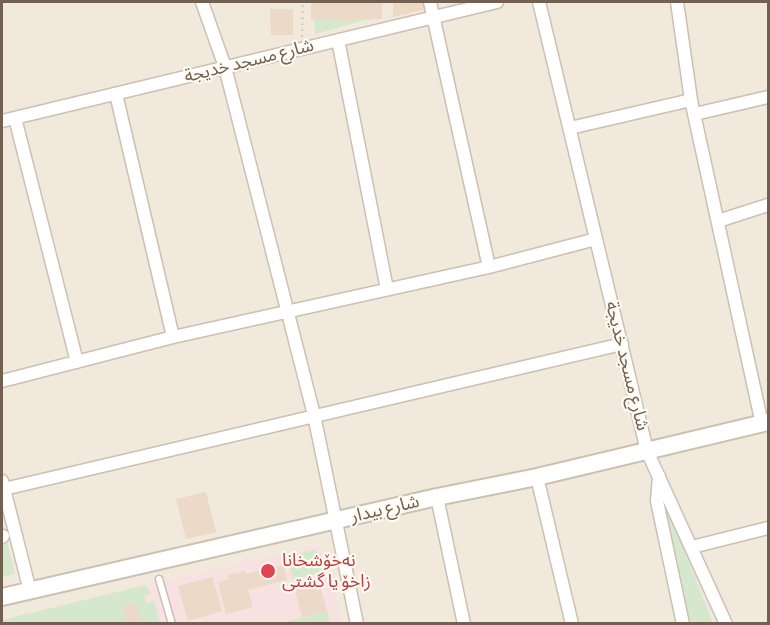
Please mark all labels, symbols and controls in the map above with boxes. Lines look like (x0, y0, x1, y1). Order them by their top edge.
street label: شارع مسجد خديجة (182, 34, 316, 88)
street label: شارع مسجد خديجة (600, 299, 654, 433)
street label: شارع بيدار (348, 491, 422, 527)
place label: نەخۆشخانا زاخۆ یا گشتی (282, 550, 371, 592)
marker: نەخۆشخانا زاخۆ یا گشتی (259, 562, 277, 580)

